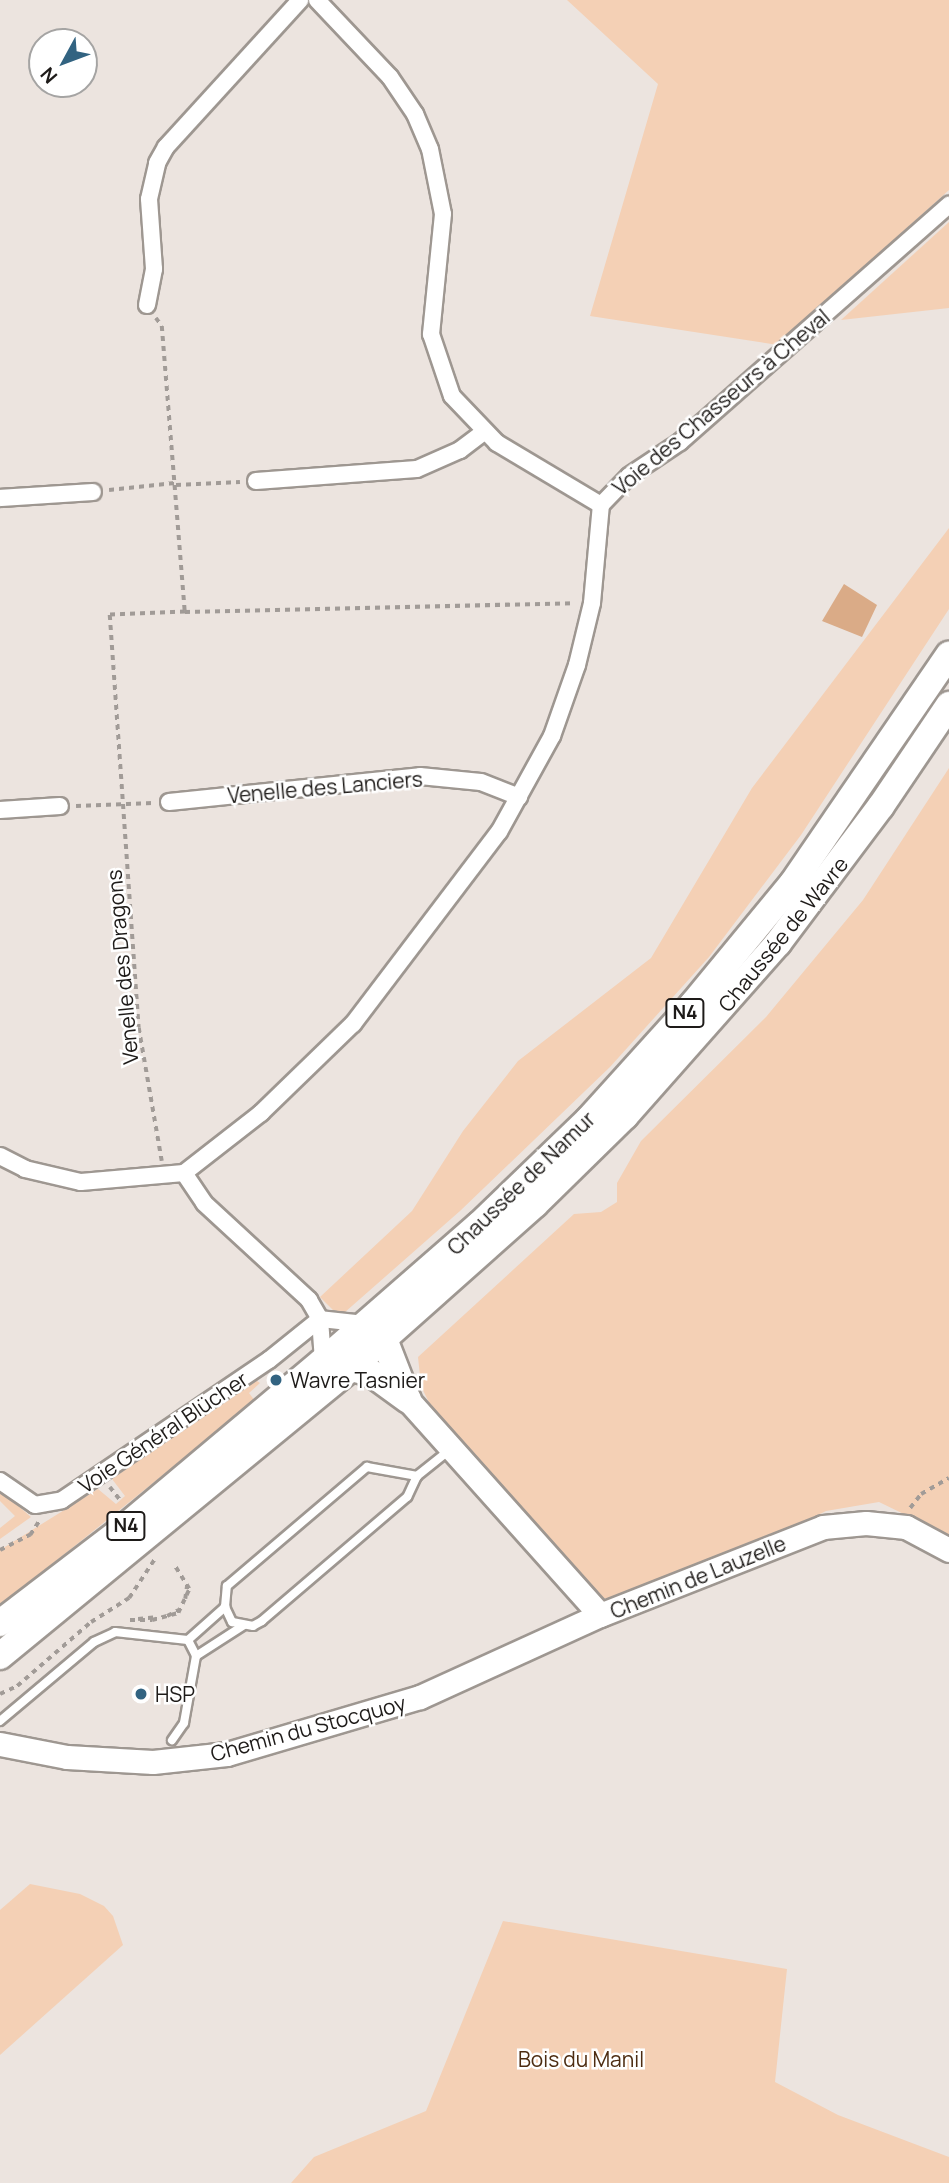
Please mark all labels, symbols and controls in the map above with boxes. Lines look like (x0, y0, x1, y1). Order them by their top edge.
north arrow (28, 28, 98, 98)
text: N (34, 62, 63, 89)
street label: Voie des Chasseurs à Cheval (607, 304, 835, 500)
street label: Venelle des Lanciers (226, 766, 424, 808)
street label: Chaussée de Wavre (713, 852, 853, 1016)
street label: Venelle des Dragons (101, 869, 143, 1065)
road number: N4 (664, 998, 706, 1028)
street label: Chaussée de Namur (442, 1106, 600, 1260)
street label: Voie Général Blücher (74, 1366, 252, 1498)
place label: Wavre Tasnier (290, 1367, 425, 1393)
marker: Wavre Tasnier (268, 1372, 284, 1388)
road number: N4 (105, 1510, 147, 1542)
street label: Chemin de Lauzelle (606, 1530, 790, 1624)
place label: HSP (155, 1681, 195, 1707)
marker: HSP (133, 1686, 149, 1702)
street label: Chemin du Stocquoy (208, 1690, 408, 1766)
park label: Bois du Manil (518, 2046, 644, 2072)

